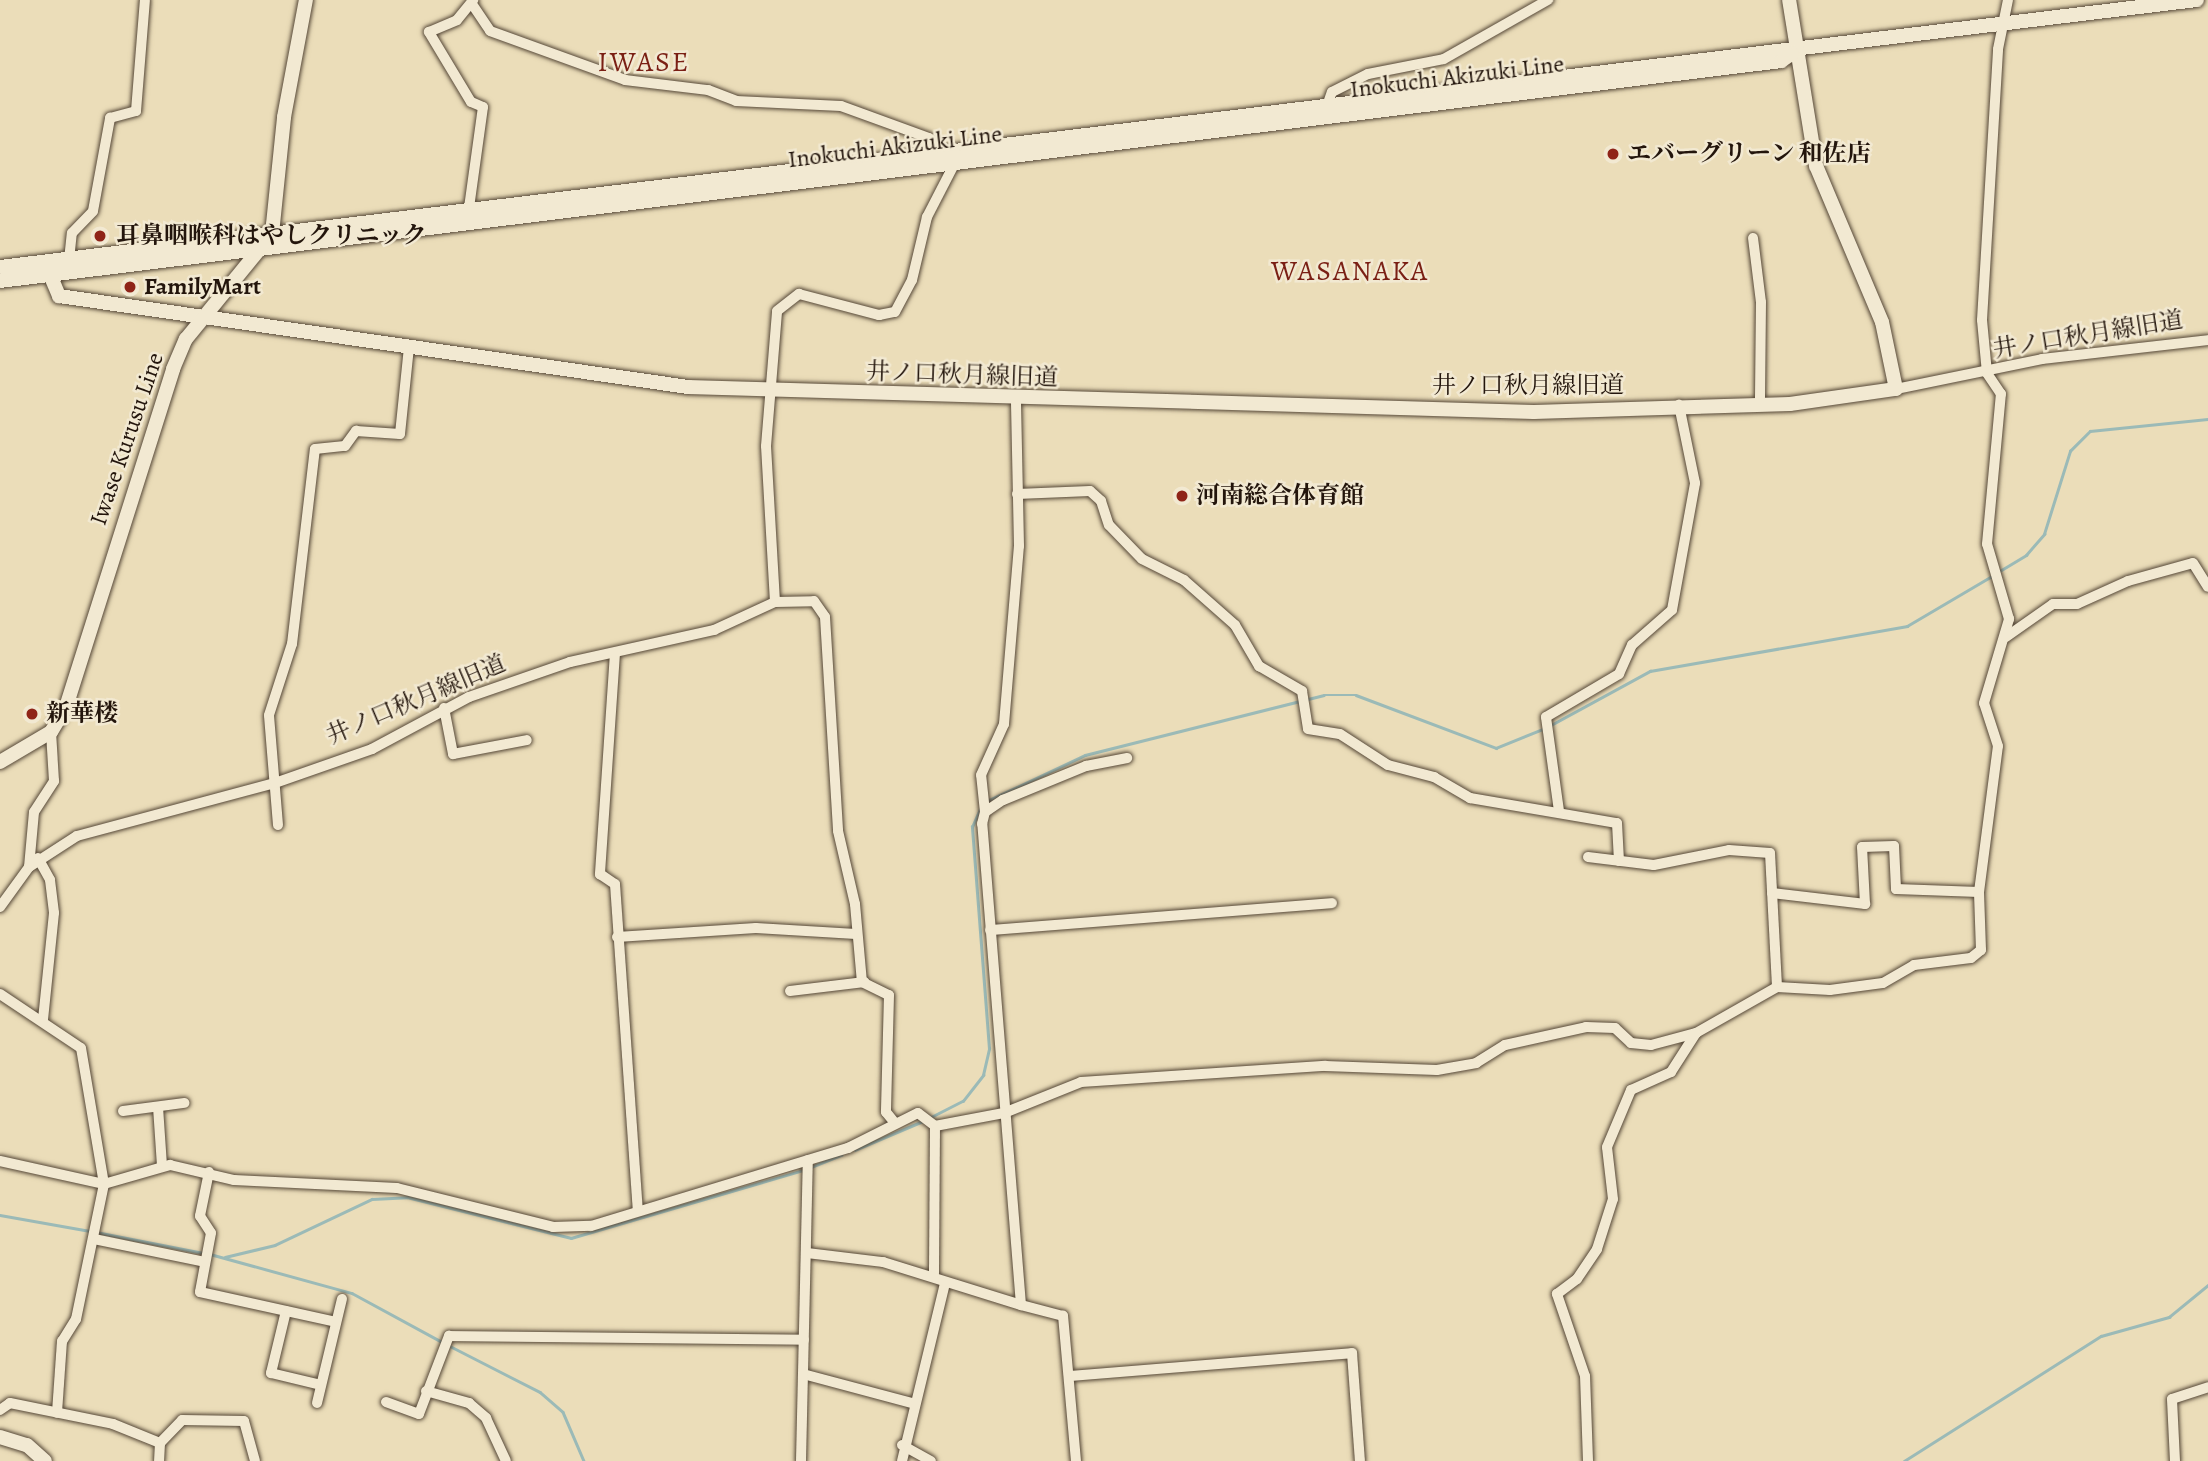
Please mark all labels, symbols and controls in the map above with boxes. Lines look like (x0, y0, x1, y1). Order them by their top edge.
district label: IWASE (598, 45, 690, 79)
street label: Inokuchi Akizuki Line (1348, 50, 1566, 104)
street label: Inokuchi Akizuki Line (786, 120, 1004, 174)
place label: エバーグリーン 和佐店 (1627, 140, 1871, 168)
marker: エバーグリーン 和佐店 (1605, 146, 1621, 162)
place label: 耳鼻咽喉科はやしクリニック (116, 222, 428, 250)
marker: 耳鼻咽喉科はやしクリニック (90, 226, 110, 246)
district label: WASANAKA (1272, 254, 1428, 288)
place label: FamilyMart (144, 273, 261, 301)
marker: FamilyMart (122, 279, 138, 295)
street label: 井ノ口秋月線旧道 (1991, 306, 2185, 364)
street label: Iwase Kurusu Line (84, 349, 170, 529)
street label: 井ノ口秋月線旧道 (866, 357, 1058, 393)
street label: 井ノ口秋月線旧道 (1432, 372, 1624, 400)
place label: 河南総合体育館 (1196, 482, 1364, 510)
marker: 河南総合体育館 (1174, 488, 1190, 504)
street label: 井ノ口秋月線旧道 (322, 649, 510, 751)
place label: 新華楼 (46, 700, 118, 728)
marker: 新華楼 (24, 706, 40, 722)

